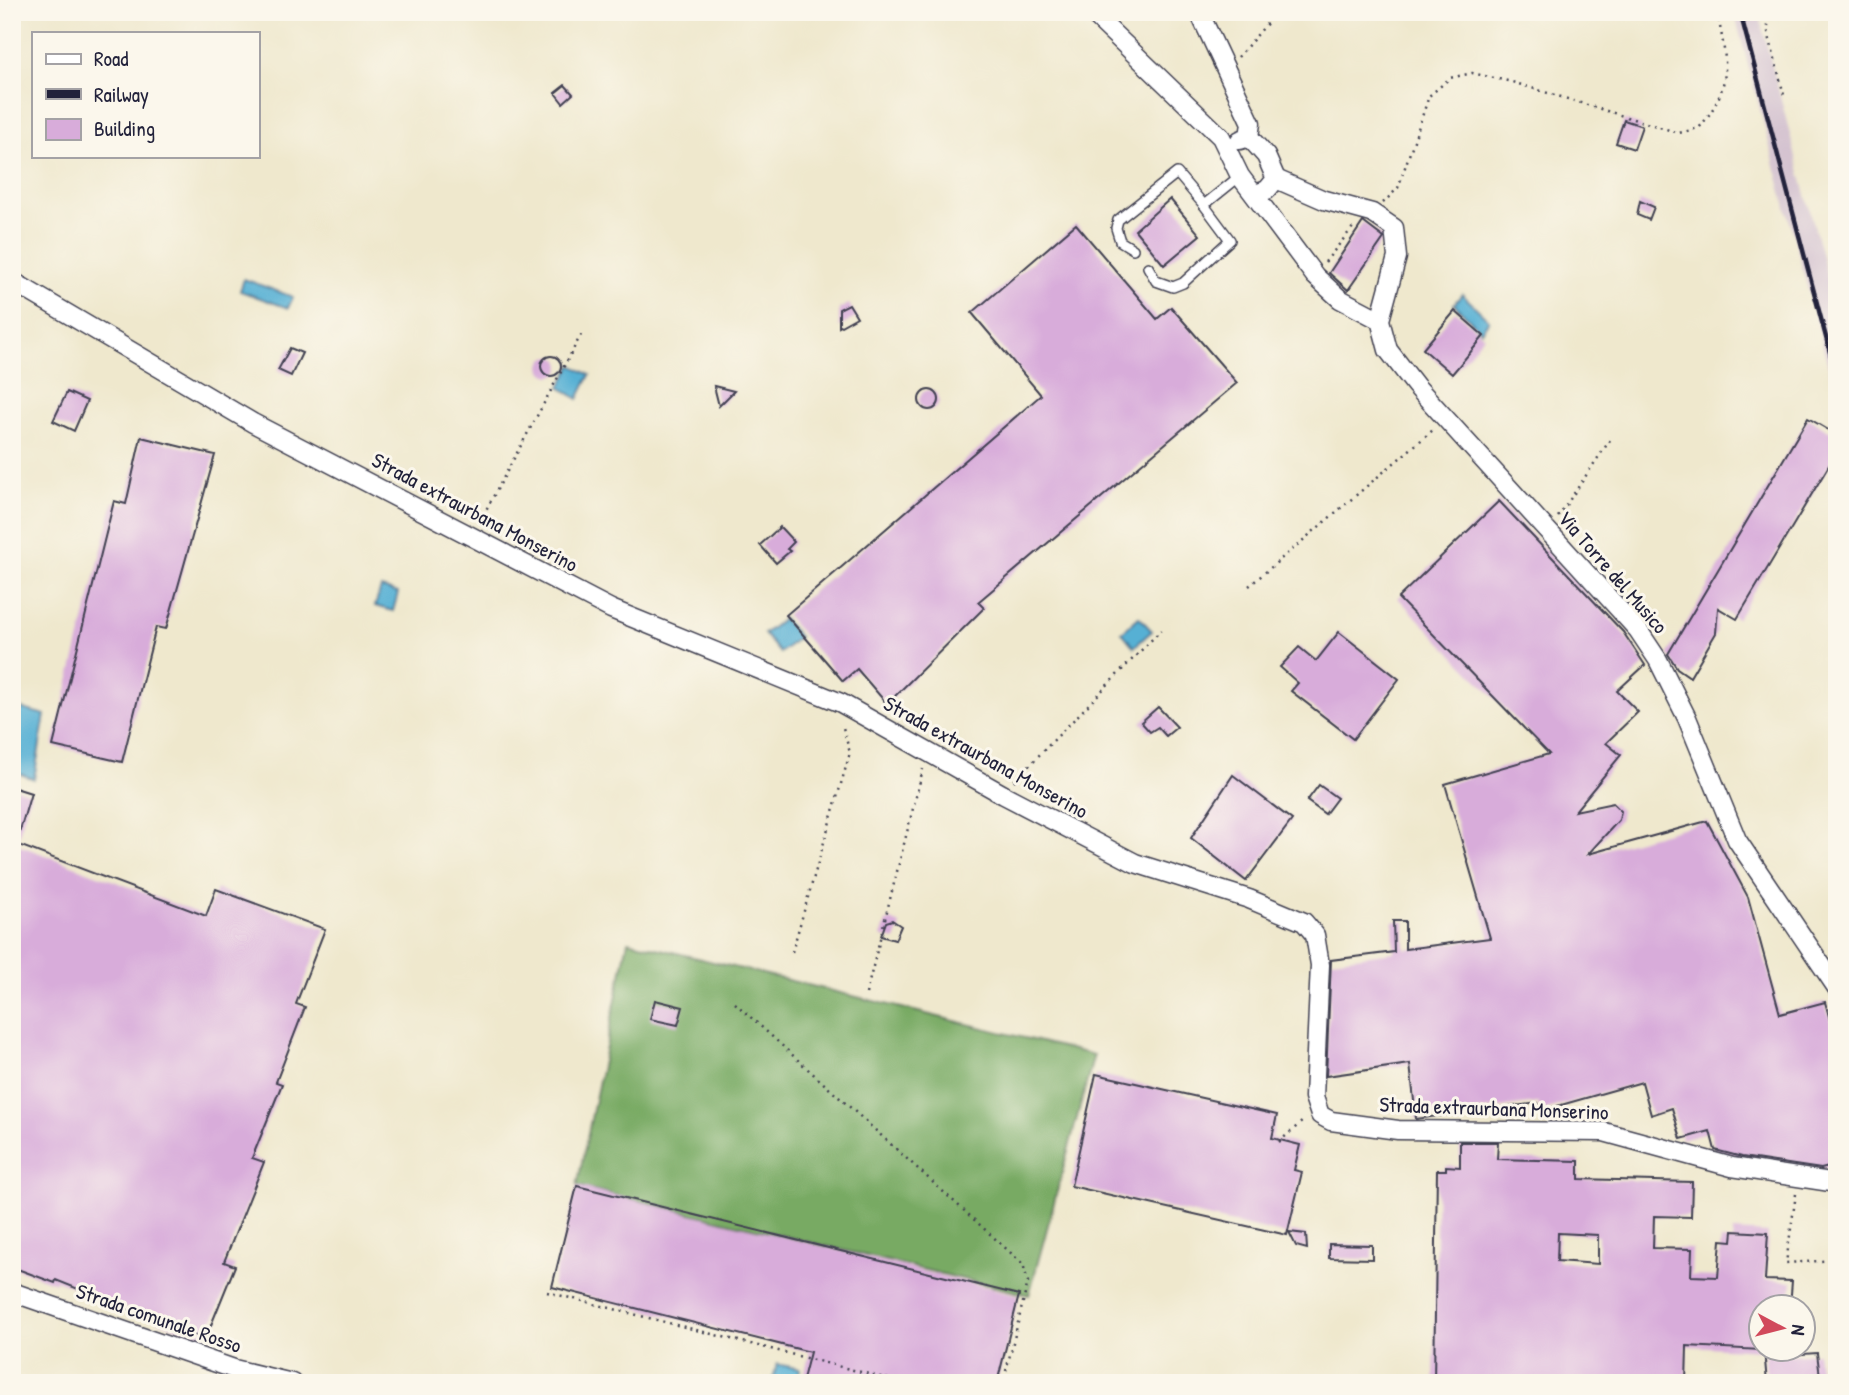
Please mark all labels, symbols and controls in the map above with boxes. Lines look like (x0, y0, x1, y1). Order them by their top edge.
legend (32, 32, 259, 158)
text: Road (94, 44, 128, 73)
text: Railway (94, 80, 149, 109)
text: Building (94, 114, 155, 143)
street label: Strada extraurbana Monserino (367, 445, 583, 579)
street label: Via Torre del Musico (1551, 504, 1675, 640)
street label: Strada extraurbana Monserino (879, 689, 1093, 825)
street label: Strada extraurbana Monserino (1379, 1090, 1609, 1126)
street label: Strada comunale Rosso (73, 1276, 245, 1360)
north arrow (1748, 1294, 1818, 1364)
text: N (1785, 1323, 1812, 1337)

